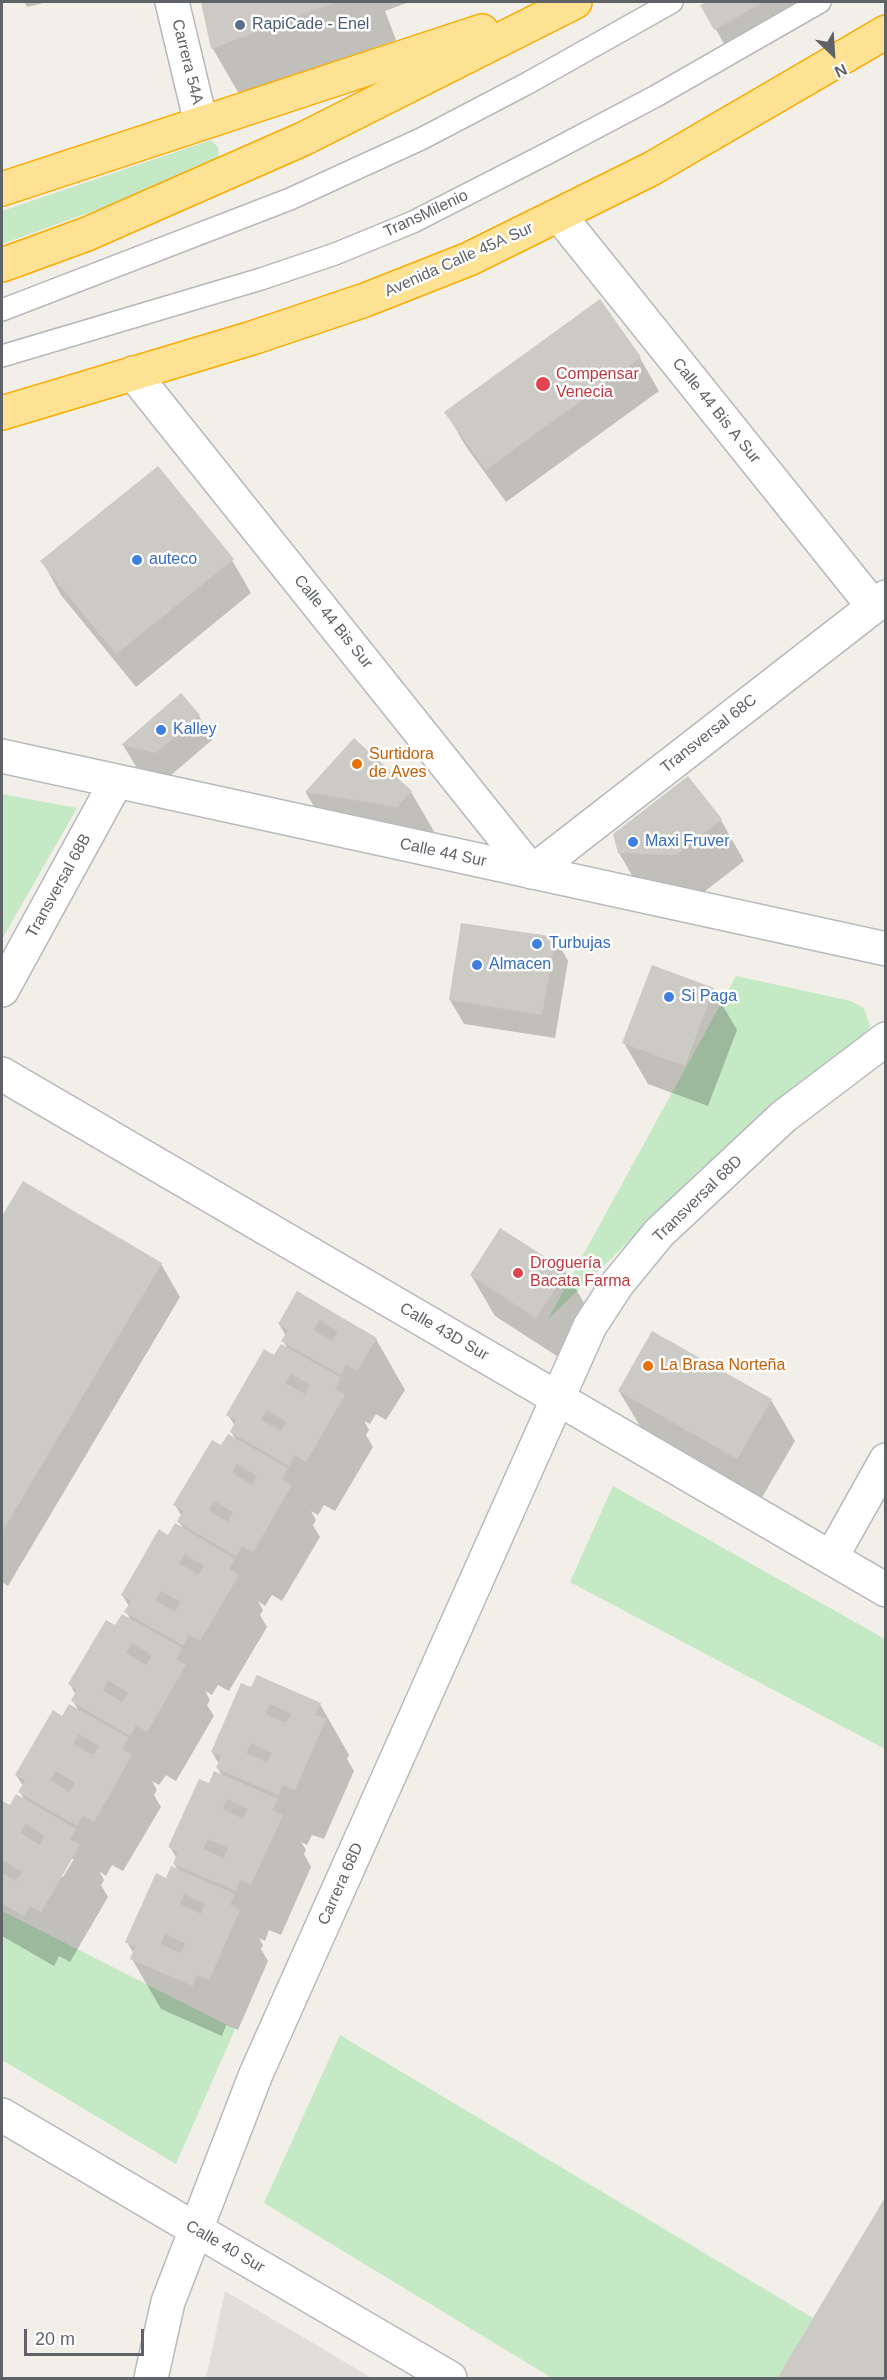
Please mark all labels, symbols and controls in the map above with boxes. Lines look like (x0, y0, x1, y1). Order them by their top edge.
place label: RapiCade - Enel (252, 15, 369, 35)
street label: Carrera 54A (167, 17, 207, 107)
marker: RapiCade - Enel (233, 18, 247, 32)
north arrow (803, 24, 863, 84)
text: N (832, 61, 850, 81)
street label: TransMilenio (381, 186, 471, 242)
street label: Avenida Calle 45A Sur (382, 219, 536, 301)
street label: Calle 44 Bis A Sur (668, 355, 764, 467)
place label: Compensar Venecia (556, 365, 639, 403)
marker: Compensar Venecia (534, 375, 552, 393)
place label: auteco (149, 550, 197, 570)
marker: auteco (130, 553, 144, 567)
street label: Calle 44 Bis Sur (289, 571, 377, 673)
street label: Transversal 68C (657, 690, 761, 778)
place label: Kalley (173, 720, 217, 740)
marker: Kalley (154, 723, 168, 737)
place label: Surtidora de Aves (369, 745, 434, 783)
marker: Surtidora de Aves (350, 757, 364, 771)
street label: Transversal 68B (23, 831, 95, 941)
place label: Maxi Fruver (645, 832, 729, 852)
street label: Calle 44 Sur (398, 834, 488, 872)
marker: Maxi Fruver (626, 835, 640, 849)
place label: Turbujas (549, 934, 611, 954)
marker: Turbujas (530, 937, 544, 951)
place label: Almacen (489, 955, 551, 975)
marker: Almacen (470, 958, 484, 972)
place label: Si Paga (681, 987, 737, 1007)
marker: Si Paga (662, 990, 676, 1004)
street label: Transversal 68D (649, 1152, 747, 1246)
place label: Droguería Bacata Farma (530, 1254, 630, 1292)
marker: Droguería Bacata Farma (511, 1266, 525, 1280)
street label: Calle 43D Sur (396, 1299, 492, 1365)
place label: La Brasa Norteña (660, 1356, 785, 1376)
marker: La Brasa Norteña (641, 1359, 655, 1373)
street label: Carrera 68D (314, 1840, 368, 1928)
street label: Calle 40 Sur (182, 2217, 268, 2277)
scale bar (27, 2317, 147, 2355)
text: 20 m (35, 2329, 75, 2349)

